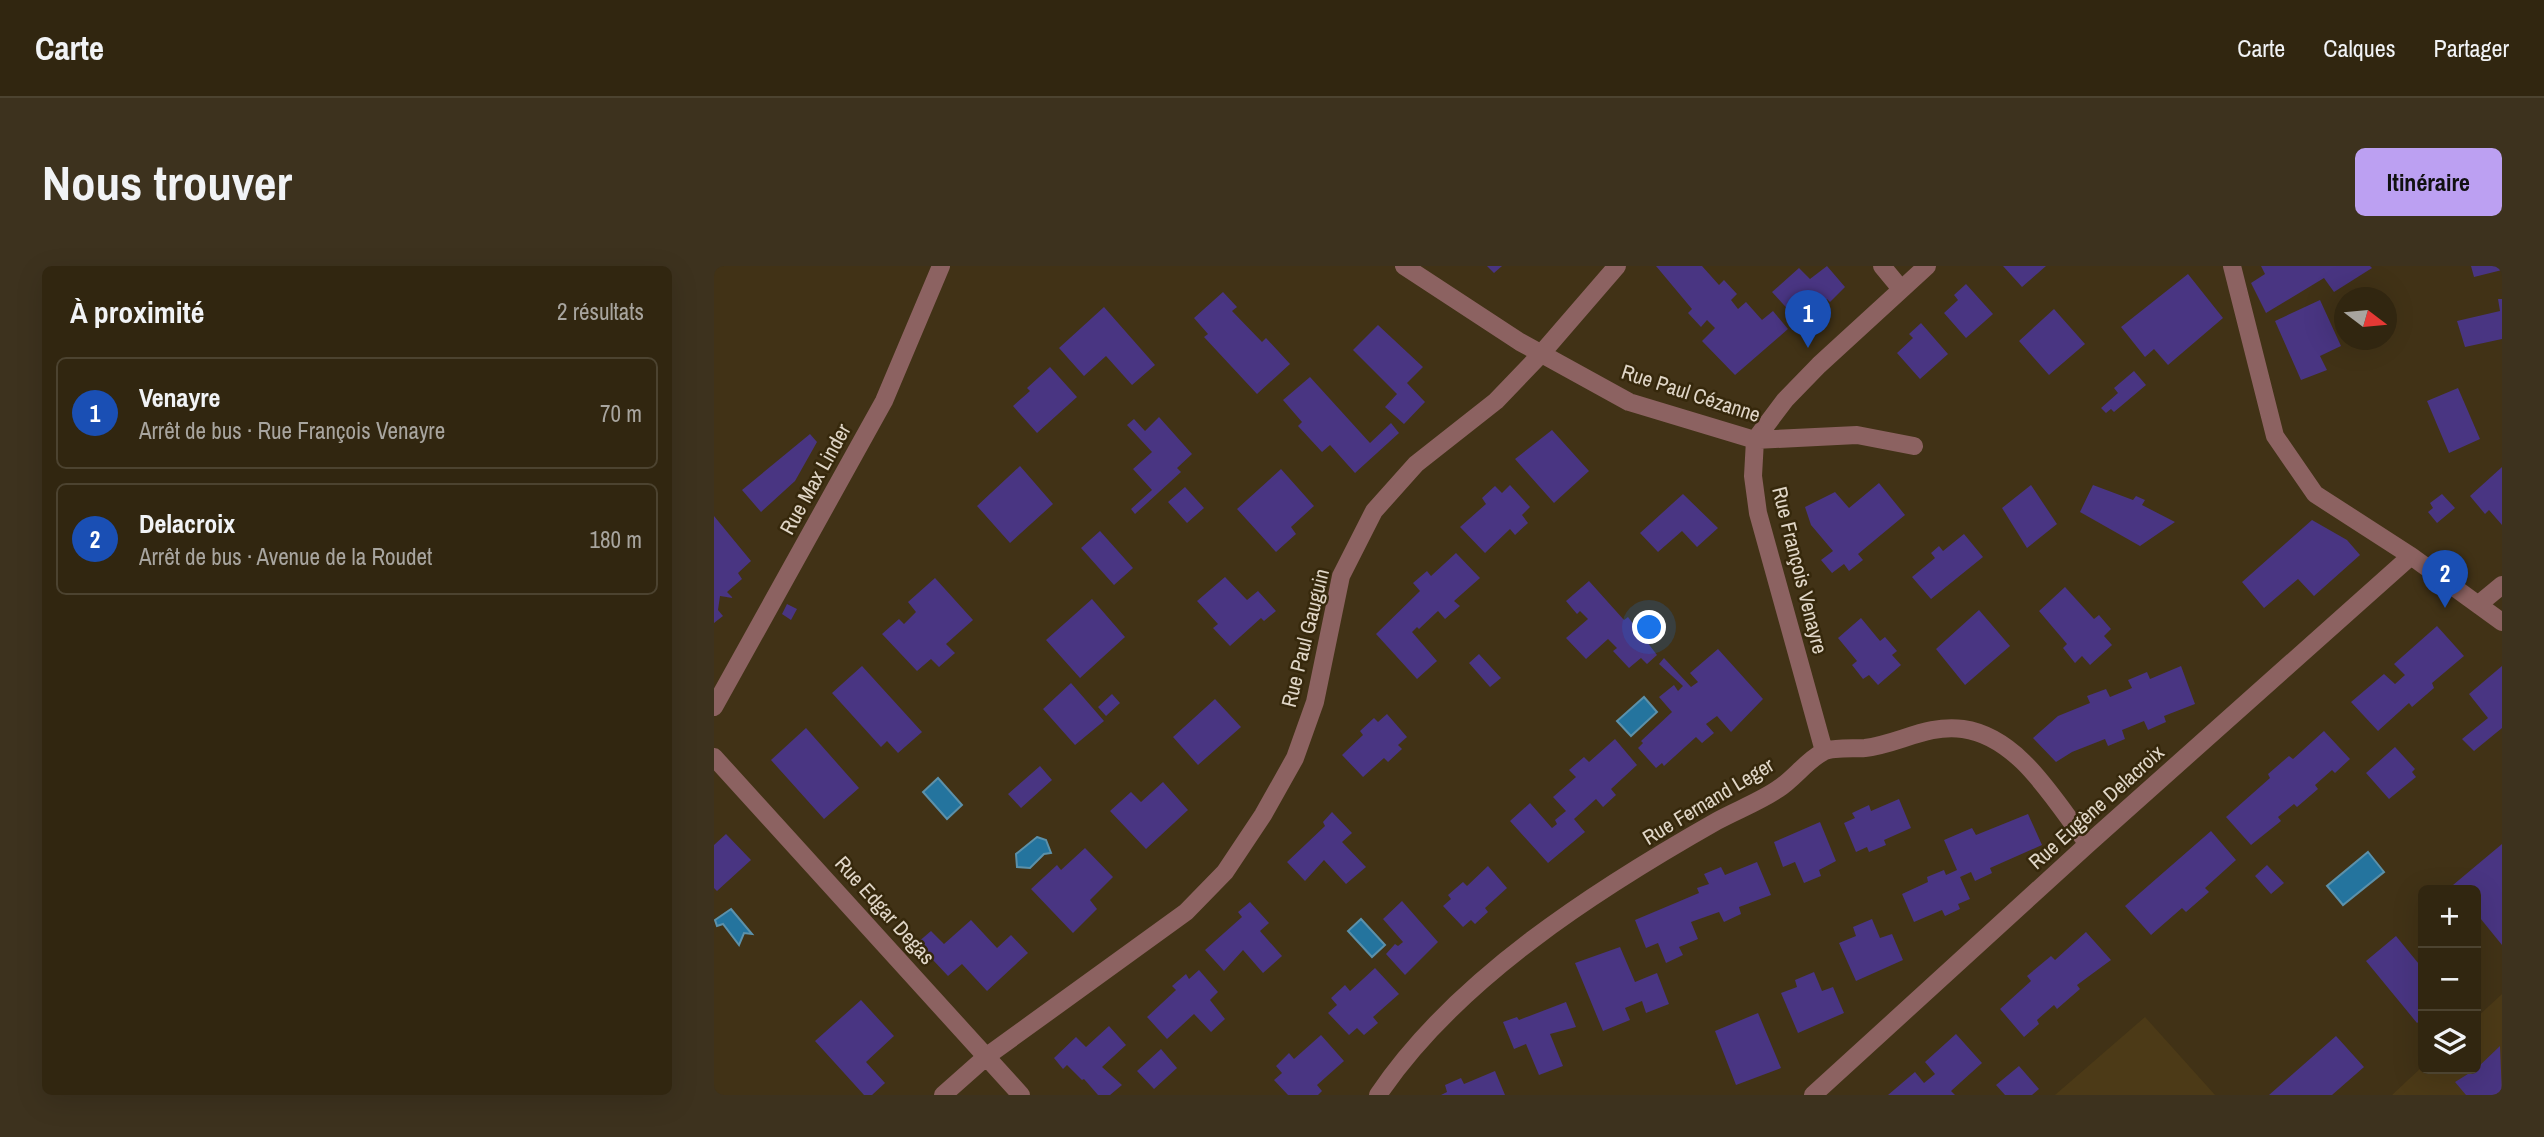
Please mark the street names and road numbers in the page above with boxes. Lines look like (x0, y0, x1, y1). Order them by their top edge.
street label: Rue Paul Cézanne (1618, 357, 1764, 429)
street label: Rue Max Linder (773, 418, 858, 540)
street label: Rue François Venayre (1765, 483, 1835, 657)
street label: Rue Paul Gauguin (1274, 566, 1336, 710)
street label: Rue Eugène Delacroix (2022, 738, 2170, 876)
street label: Rue Fernand Leger (1637, 750, 1779, 852)
street label: Rue Edgar Degas (828, 849, 942, 971)

